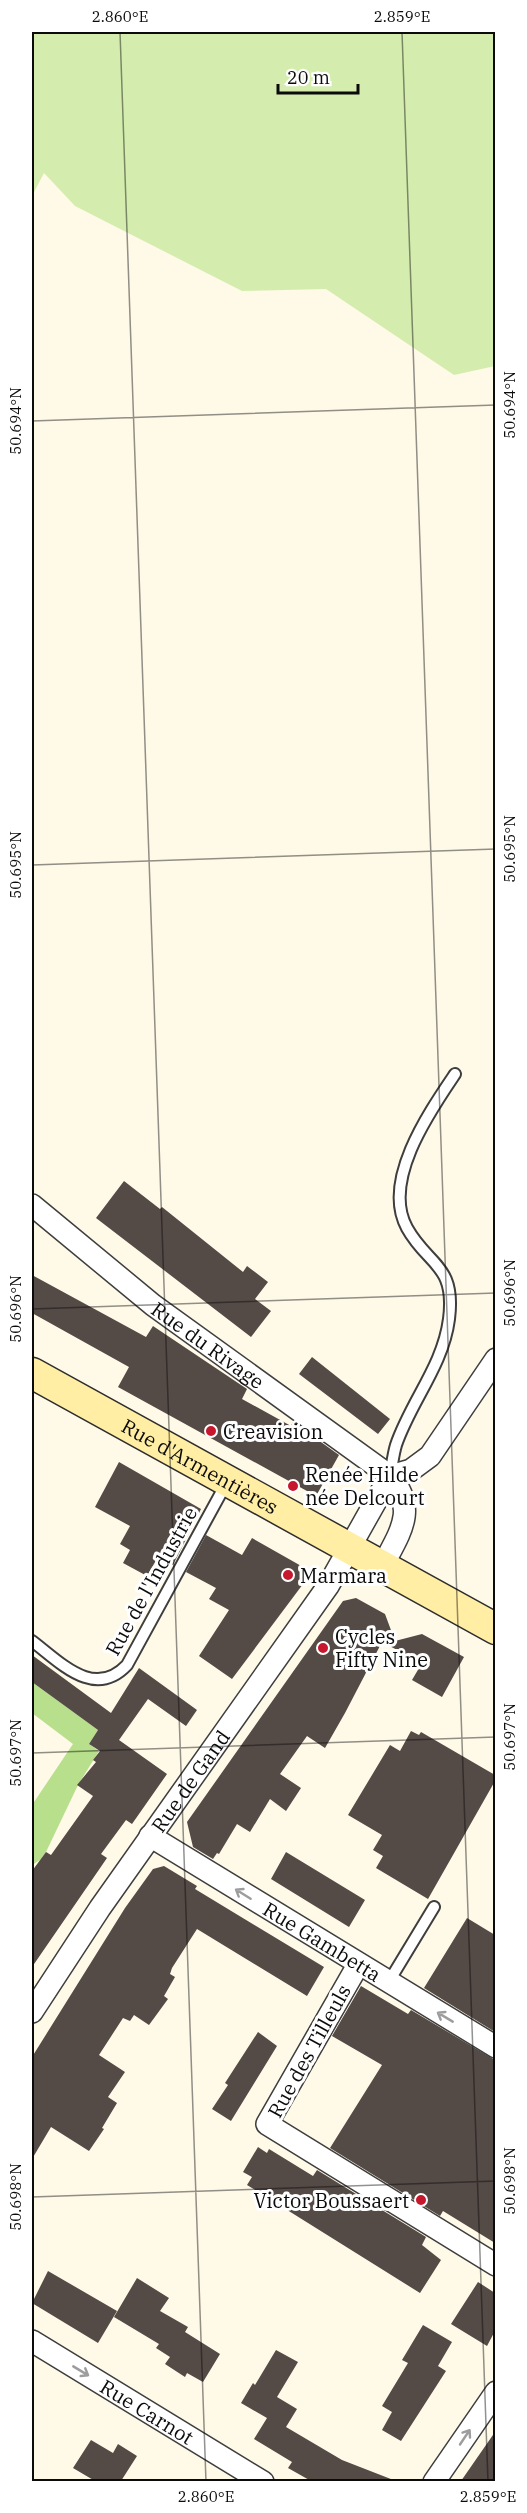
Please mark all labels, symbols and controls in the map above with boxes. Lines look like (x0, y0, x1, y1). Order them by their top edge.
text: 2.860°E (92, 7, 148, 26)
text: 2.859°E (374, 7, 430, 26)
scale bar (278, 57, 358, 95)
text: 20 m (287, 66, 330, 89)
text: 50.694°N (500, 371, 519, 439)
text: 50.694°N (6, 387, 25, 455)
text: 50.695°N (500, 815, 519, 883)
text: 50.695°N (6, 831, 25, 899)
text: 50.696°N (500, 1259, 519, 1327)
text: 50.696°N (6, 1275, 25, 1343)
street label: Rue du Rivage (146, 1295, 270, 1395)
street label: Rue d'Armentières (117, 1412, 283, 1520)
place label: Creavision (223, 1418, 323, 1445)
marker: Creavision (204, 1424, 218, 1438)
place label: Renée Hilde née Delcourt (305, 1461, 425, 1511)
marker: Renée Hilde née Delcourt (286, 1479, 300, 1493)
street label: Rue de l'Industrie (99, 1502, 203, 1660)
place label: Marmara (300, 1562, 387, 1589)
marker: Marmara (281, 1568, 295, 1582)
place label: Cycles Fifty Nine (335, 1623, 428, 1673)
marker: Cycles Fifty Nine (316, 1641, 330, 1655)
text: 50.697°N (500, 1703, 519, 1771)
text: 50.697°N (6, 1719, 25, 1787)
street label: Rue de Gand (145, 1724, 235, 1837)
one-way arrow (235, 1888, 252, 1900)
street label: Rue Gambetta (258, 1895, 387, 1987)
street label: Rue des Tilleuls (261, 1979, 357, 2123)
one-way arrow (437, 2011, 454, 2023)
text: 50.698°N (500, 2147, 519, 2215)
text: 50.698°N (6, 2163, 25, 2231)
place label: Victor Boussaert (253, 2187, 409, 2214)
marker: Victor Boussaert (414, 2193, 428, 2207)
one-way arrow (72, 2366, 89, 2378)
street label: Rue Carnot (95, 2373, 199, 2450)
one-way arrow (459, 2429, 471, 2446)
text: 2.860°E (178, 2487, 234, 2506)
text: 2.859°E (460, 2487, 516, 2506)

